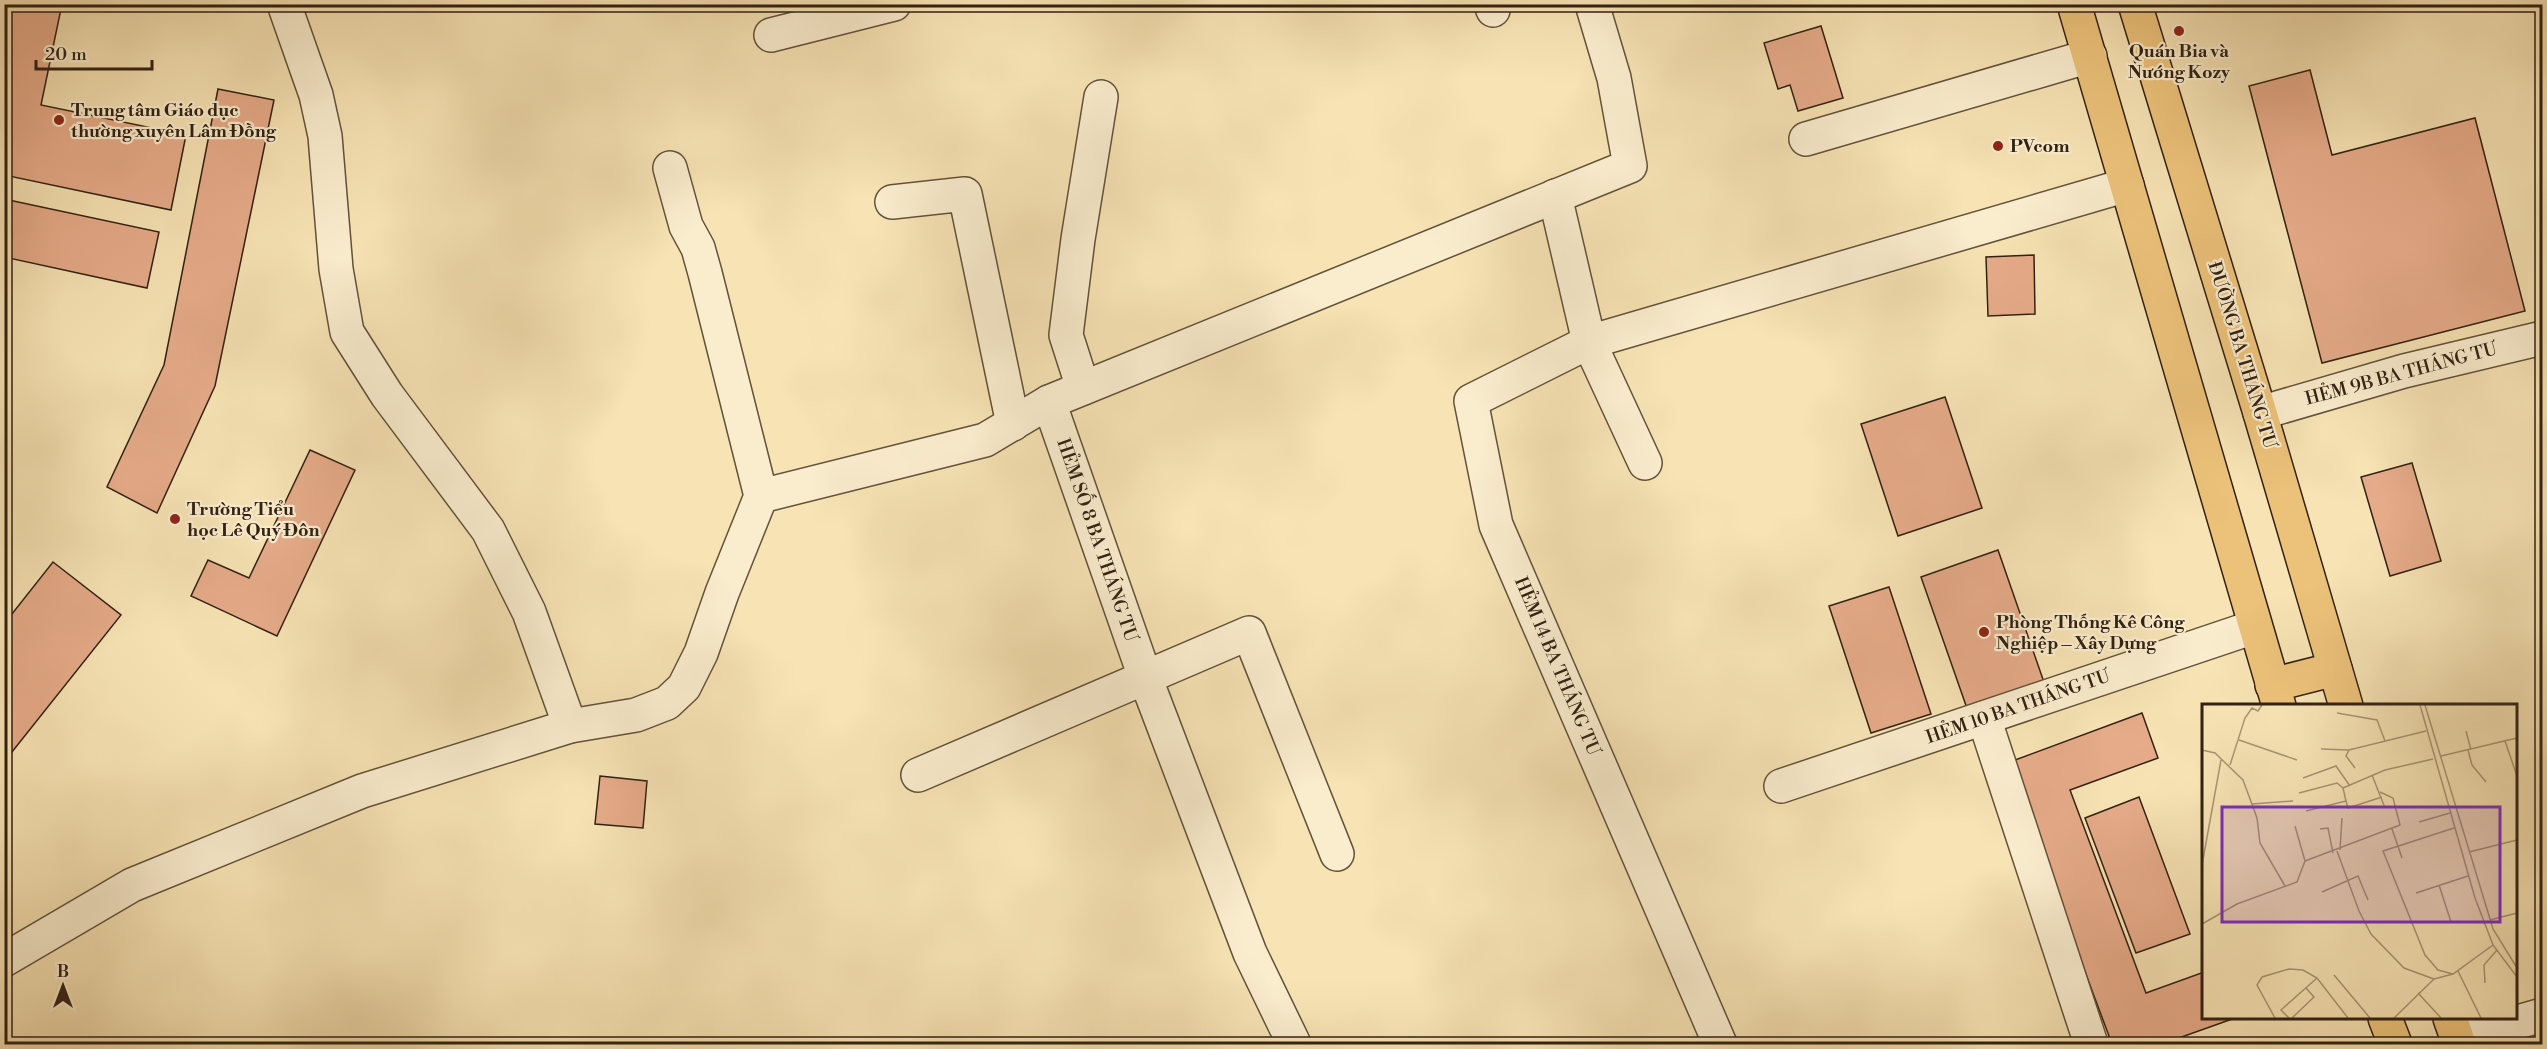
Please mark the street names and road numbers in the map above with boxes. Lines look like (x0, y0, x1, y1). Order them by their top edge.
street label: ĐƯỜNG BA THÁNG TƯ (2203, 259, 2282, 452)
street label: HẺM 9B BA THÁNG TƯ (2303, 337, 2500, 411)
street label: HẺM SỐ 8 BA THÁNG TƯ (1051, 435, 1145, 645)
street label: HẺM 14 BA THÁNG TƯ (1509, 573, 1605, 759)
street label: HẺM 10 BA THÁNG TƯ (1923, 664, 2114, 749)

